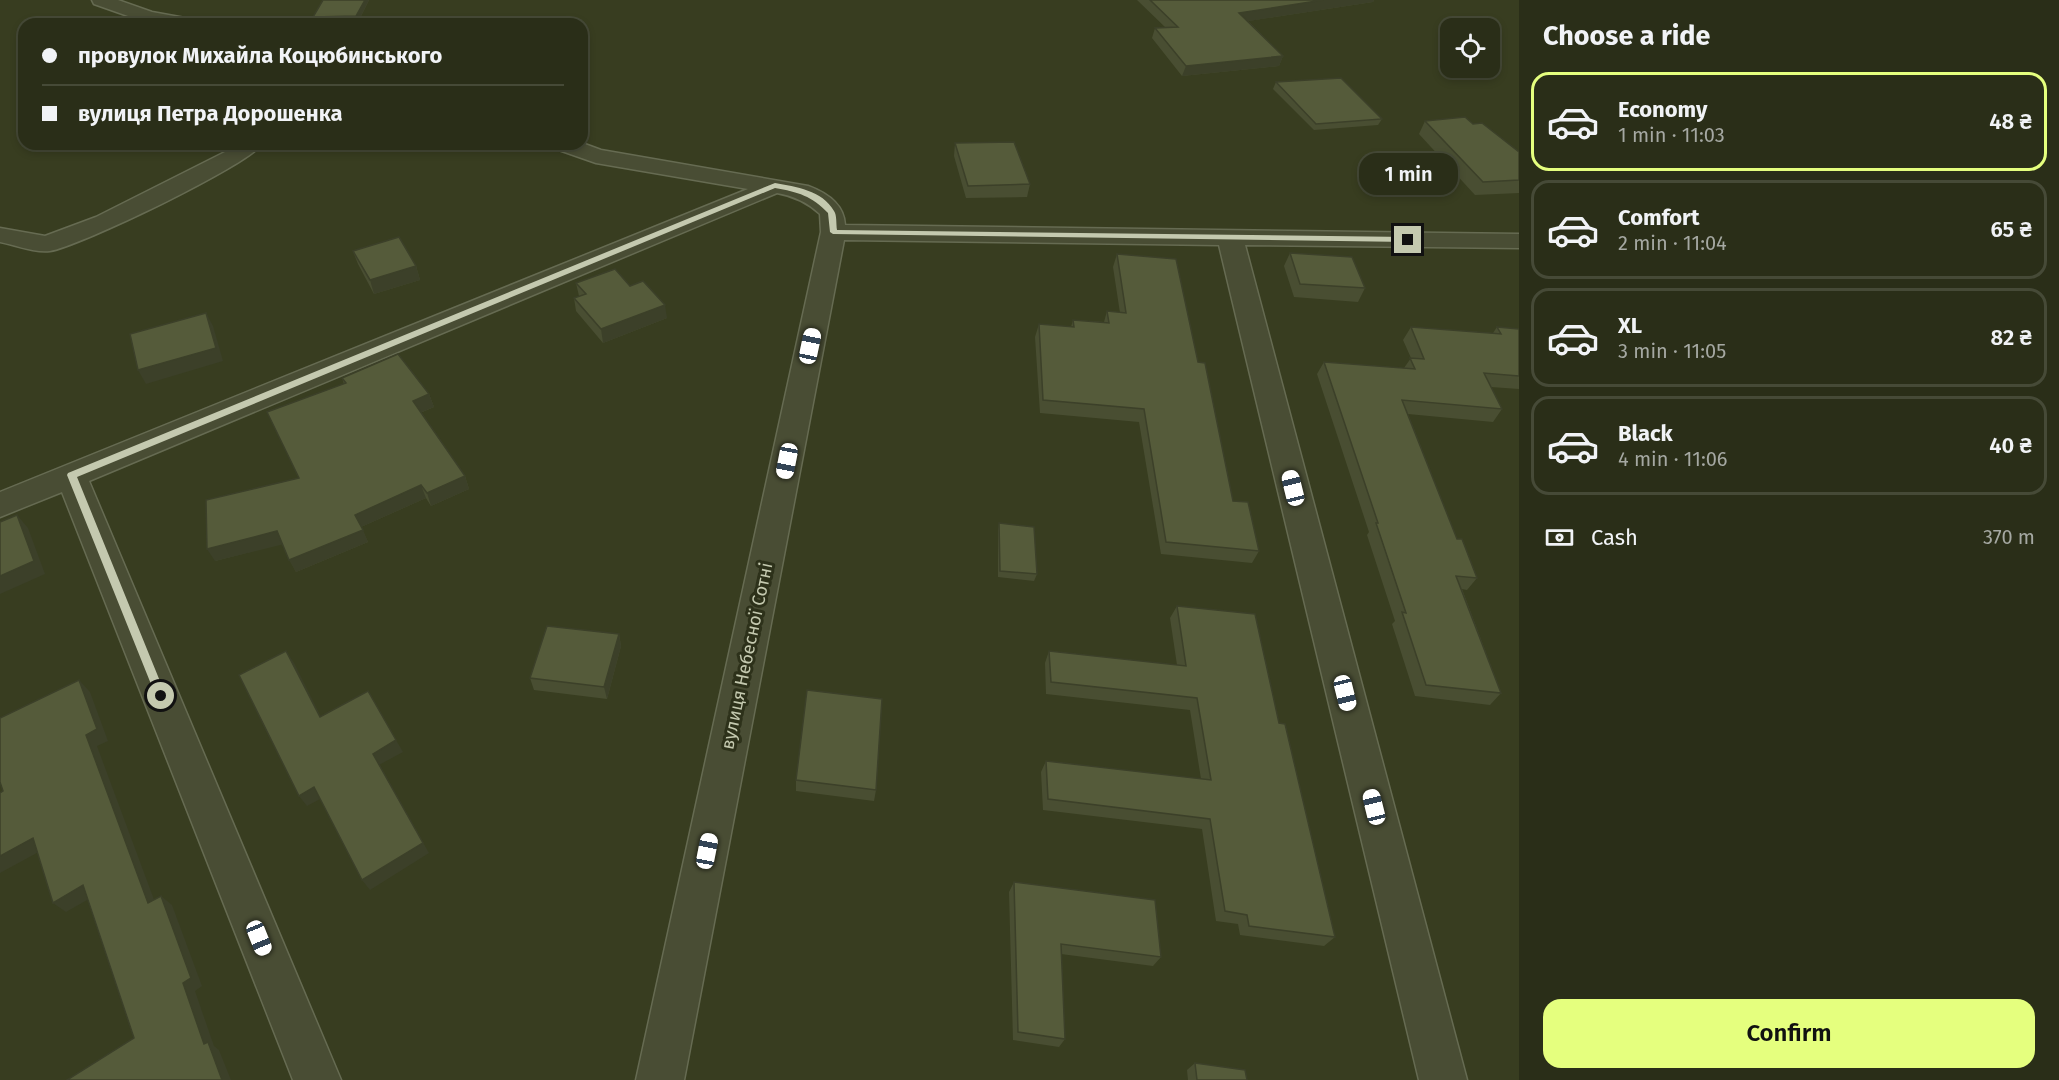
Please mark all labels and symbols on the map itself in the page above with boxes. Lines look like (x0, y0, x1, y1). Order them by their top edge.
callout: 1 min (1358, 153, 1458, 195)
route end (1394, 226, 1421, 253)
car (797, 327, 823, 365)
car (775, 442, 799, 480)
car (1280, 468, 1306, 508)
street label: вулиця Небесної Сотні (716, 561, 778, 751)
car (1332, 673, 1358, 713)
route start (147, 682, 174, 709)
car (1361, 787, 1387, 827)
car (695, 832, 719, 870)
car (244, 918, 274, 958)

